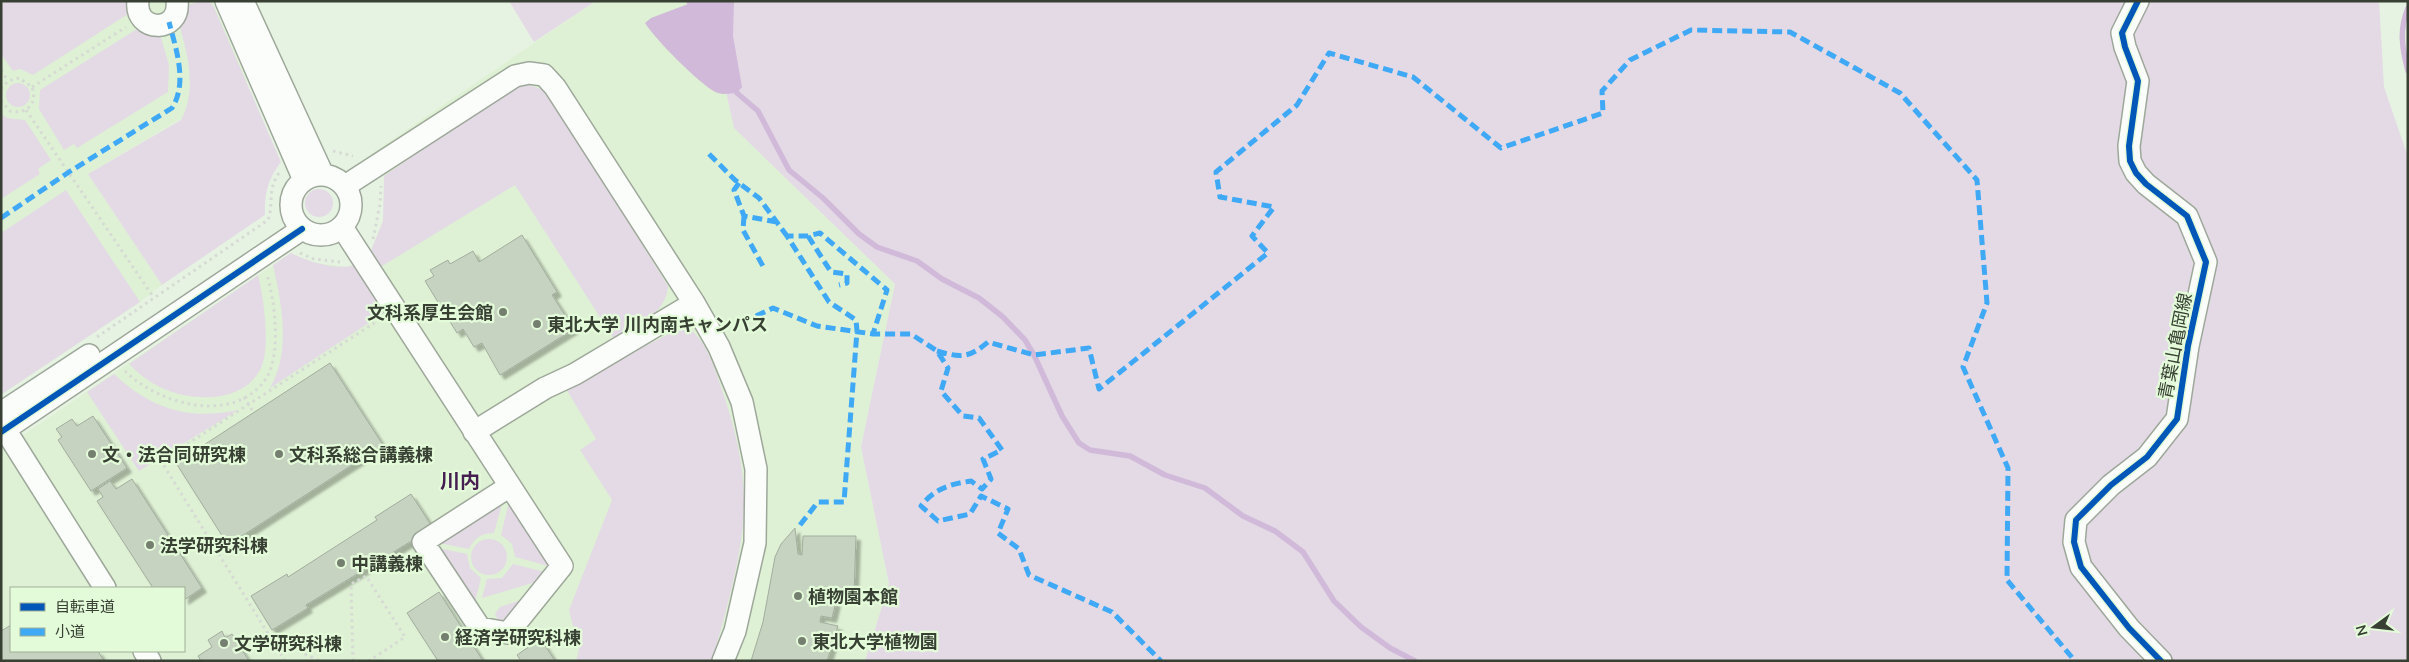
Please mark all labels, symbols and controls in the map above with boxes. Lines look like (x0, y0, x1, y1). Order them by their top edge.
street label: 青葉山亀岡線 (2153, 291, 2197, 401)
place label: 文科系厚生会館 (367, 301, 493, 324)
marker: 文科系厚生会館 (497, 306, 509, 318)
place label: 東北大学 川内南キャンパス (547, 313, 768, 336)
marker: 東北大学 川内南キャンパス (531, 318, 543, 330)
place label: 文・法合同研究棟 (102, 443, 246, 466)
place label: 文科系総合講義棟 (289, 443, 433, 466)
marker: 文・法合同研究棟 (86, 448, 98, 460)
marker: 文科系総合講義棟 (273, 448, 285, 460)
district label: 川内 (440, 468, 480, 493)
place label: 法学研究科棟 (160, 534, 268, 557)
marker: 法学研究科棟 (144, 539, 156, 551)
place label: 中講義棟 (351, 552, 423, 575)
marker: 中講義棟 (335, 557, 347, 569)
place label: 植物園本館 (808, 585, 898, 608)
legend (10, 587, 185, 652)
marker: 植物園本館 (792, 590, 804, 602)
text: 自転車道 (55, 597, 115, 616)
north arrow (2349, 602, 2399, 652)
text: 小道 (55, 622, 85, 641)
text: N (2351, 623, 2372, 638)
place label: 経済学研究科棟 (455, 626, 581, 649)
place label: 東北大学植物園 (812, 630, 938, 653)
marker: 経済学研究科棟 (439, 631, 451, 643)
place label: 文学研究科棟 (234, 632, 342, 655)
marker: 東北大学植物園 (796, 635, 808, 647)
marker: 文学研究科棟 (218, 637, 230, 649)

